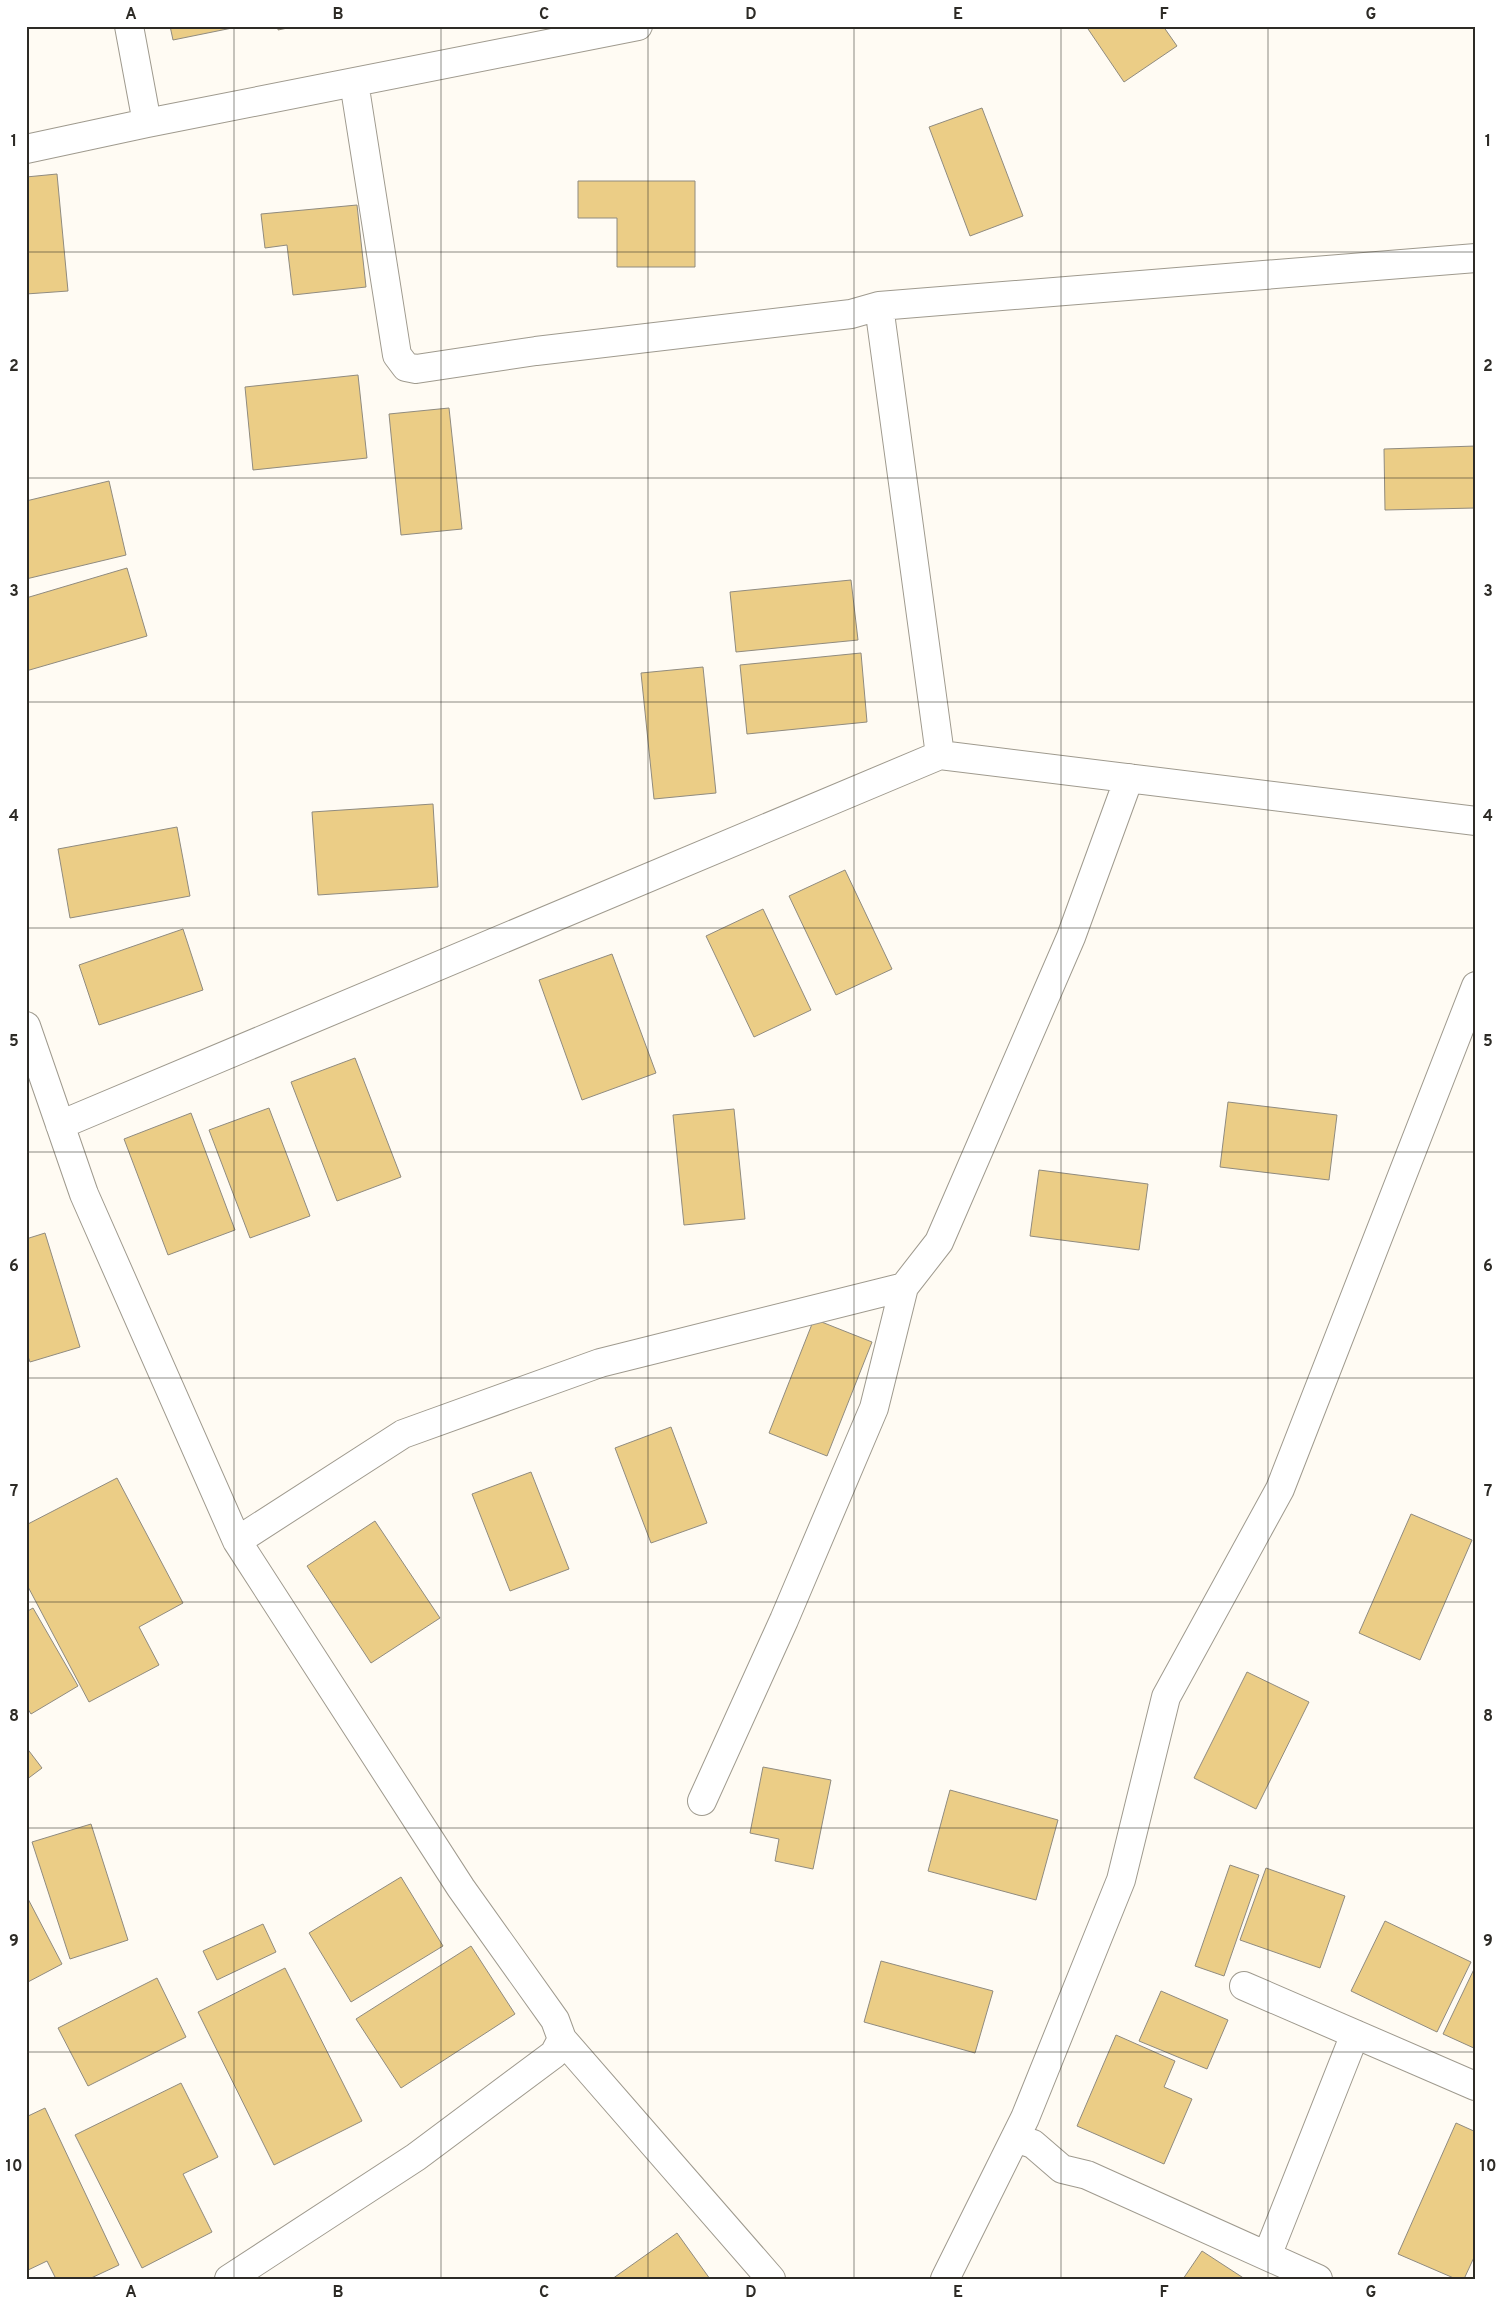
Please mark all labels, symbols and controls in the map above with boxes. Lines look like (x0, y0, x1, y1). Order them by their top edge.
text: A (125, 5, 137, 25)
text: B (332, 5, 344, 25)
text: C (539, 5, 549, 25)
text: D (745, 5, 757, 25)
text: E (953, 5, 963, 25)
text: F (1159, 5, 1169, 25)
text: G (1366, 5, 1376, 25)
text: 1 (11, 132, 17, 152)
text: 1 (1485, 132, 1491, 152)
text: 2 (9, 357, 19, 377)
text: 2 (1483, 357, 1493, 377)
text: 3 (9, 582, 19, 602)
text: 3 (1483, 582, 1493, 602)
text: 4 (9, 807, 19, 827)
text: 4 (1483, 807, 1493, 827)
text: 5 (9, 1032, 19, 1052)
text: 5 (1483, 1032, 1493, 1052)
text: 6 (9, 1257, 19, 1277)
text: 6 (1483, 1257, 1493, 1277)
text: 7 (10, 1482, 18, 1502)
text: 7 (1484, 1482, 1492, 1502)
text: 8 (9, 1707, 19, 1727)
text: 8 (1483, 1707, 1493, 1727)
text: 9 (9, 1932, 19, 1952)
text: 9 (1483, 1932, 1493, 1952)
text: 10 (6, 2157, 22, 2177)
text: 10 (1480, 2157, 1496, 2177)
text: A (125, 2283, 137, 2303)
text: B (332, 2283, 344, 2303)
text: C (539, 2283, 549, 2303)
text: D (745, 2283, 757, 2303)
text: E (953, 2283, 963, 2303)
text: F (1159, 2283, 1169, 2303)
text: G (1366, 2283, 1376, 2303)

